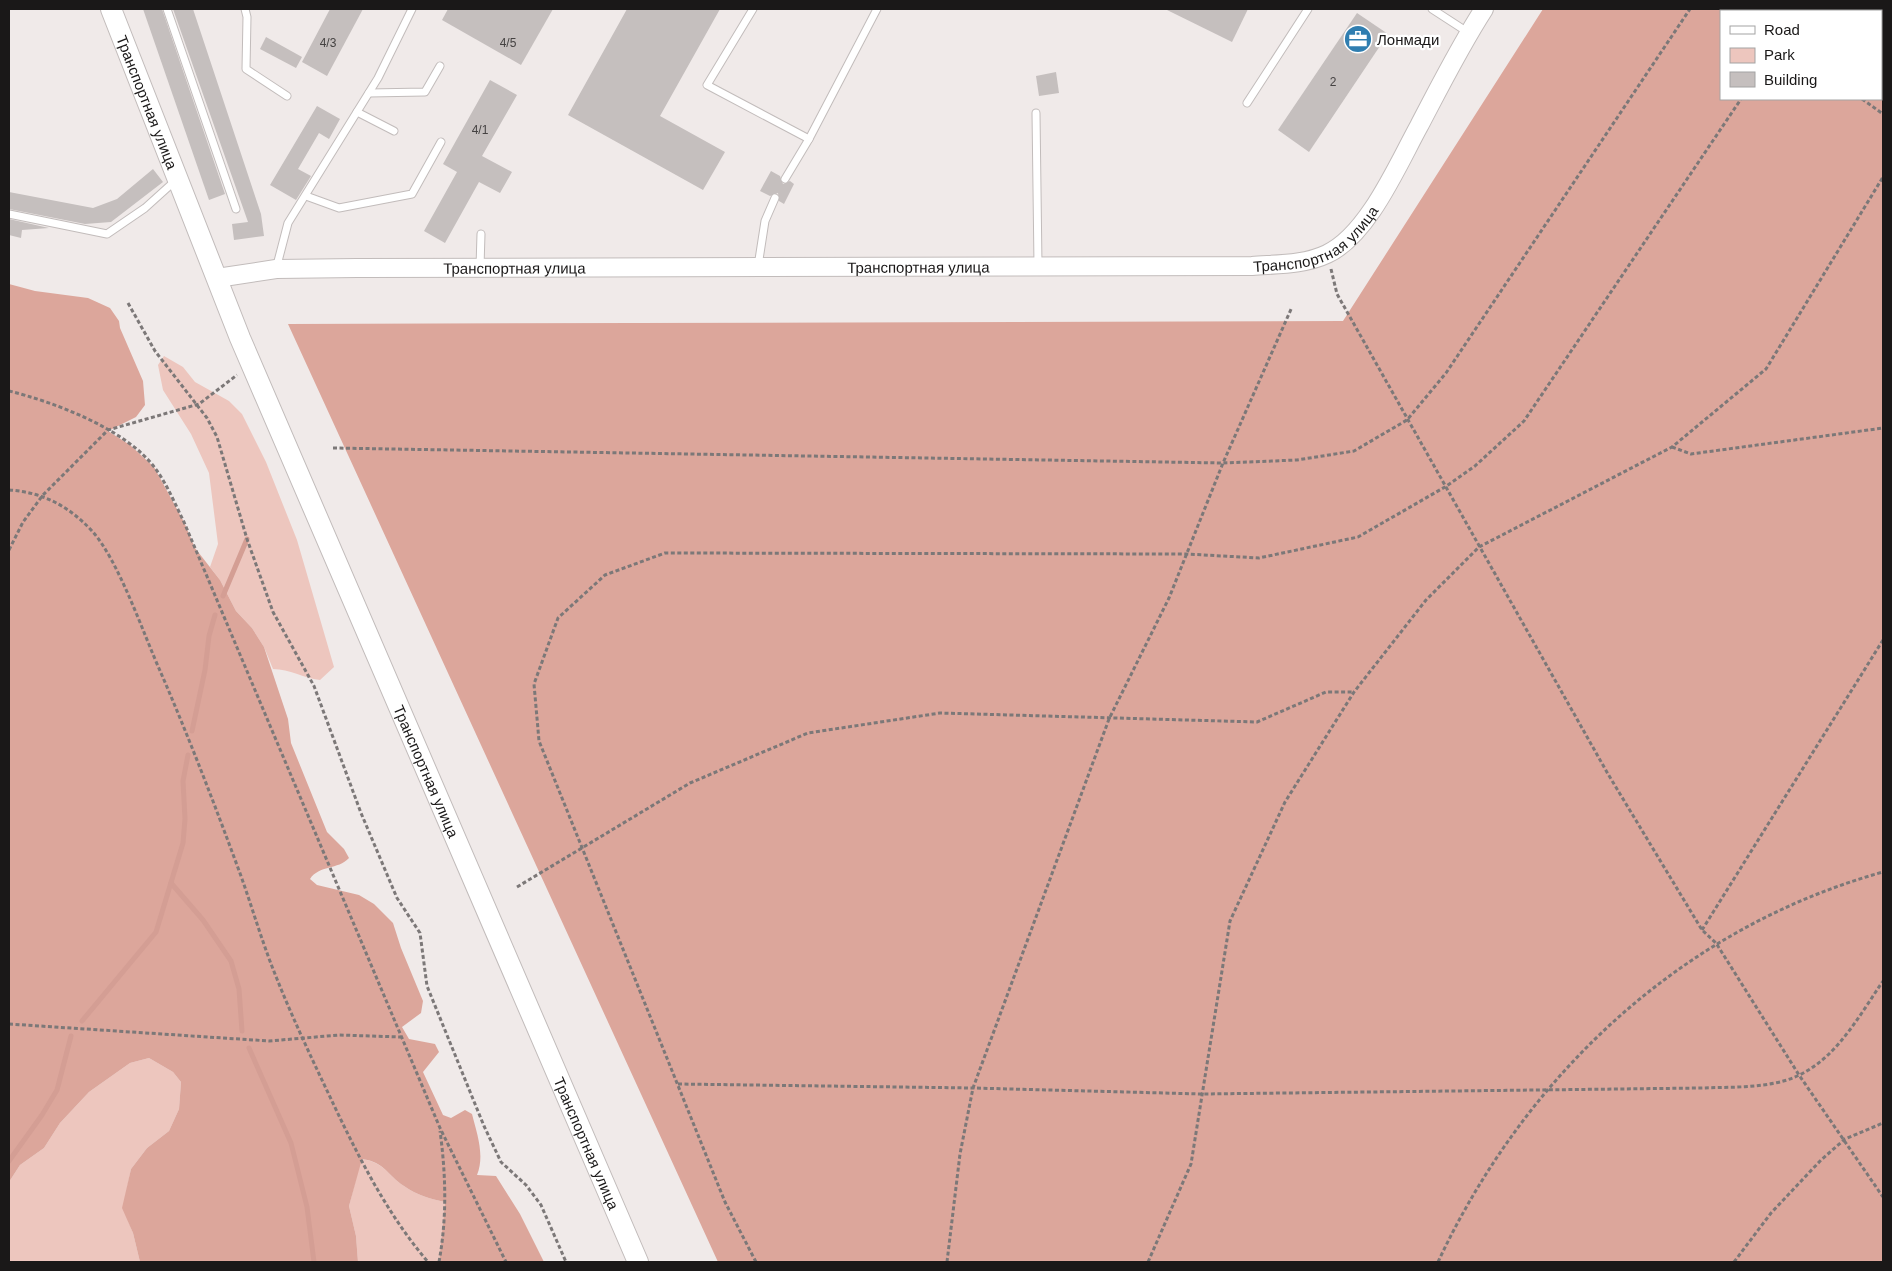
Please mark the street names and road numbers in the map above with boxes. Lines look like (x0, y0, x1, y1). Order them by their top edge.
street label: Транспортная улица (114, 33, 182, 172)
street label: Транспортная улица (1252, 202, 1381, 274)
street label: Транспортная улица (847, 258, 990, 275)
street label: Транспортная улица (443, 259, 586, 276)
street label: Транспортная улица (391, 702, 463, 840)
street label: Транспортная улица (551, 1074, 623, 1212)

